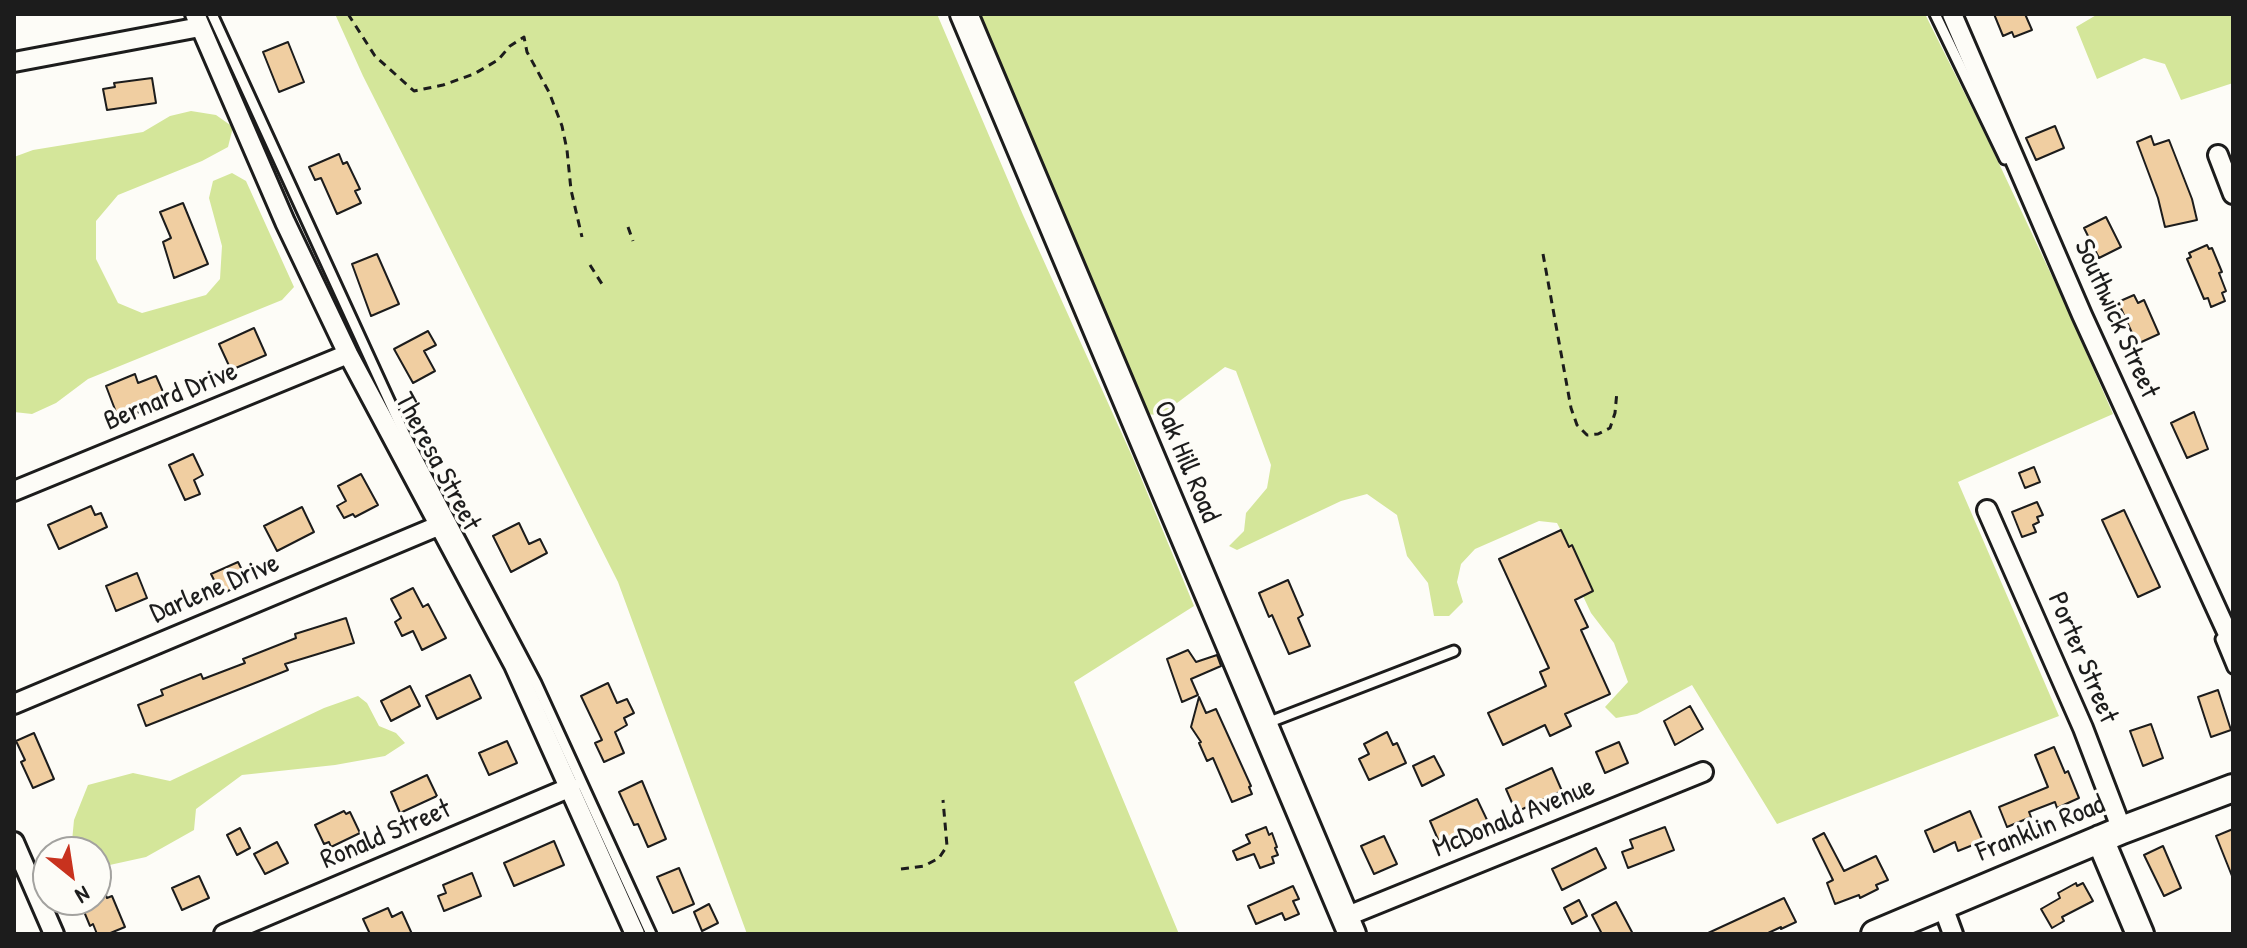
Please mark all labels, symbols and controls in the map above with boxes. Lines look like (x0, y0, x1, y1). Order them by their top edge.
street label: Southwick Street (2066, 234, 2166, 404)
street label: Bernard Drive (100, 355, 242, 439)
street label: Theresa Street (387, 387, 487, 537)
street label: Oak Hill Road (1145, 396, 1227, 528)
street label: Darlene Drive (146, 547, 284, 631)
street label: Porter Street (2039, 588, 2125, 728)
street label: McDonald Avenue (1428, 770, 1600, 866)
street label: Franklin Road (1972, 788, 2110, 870)
street label: Ronald Street (316, 793, 456, 877)
north arrow (32, 836, 112, 916)
text: N (70, 879, 96, 911)

